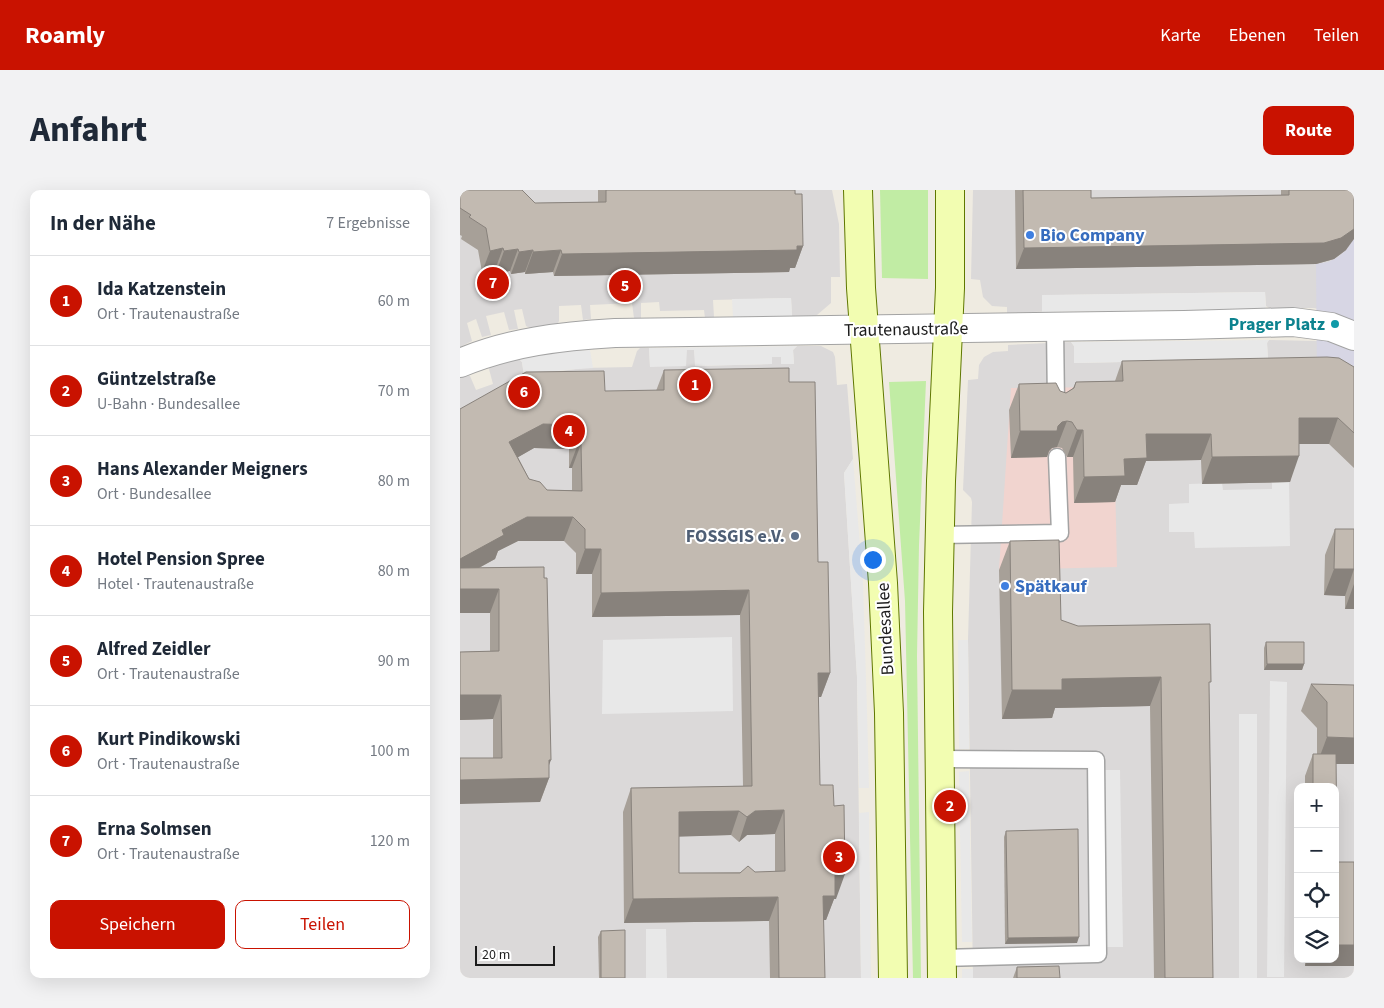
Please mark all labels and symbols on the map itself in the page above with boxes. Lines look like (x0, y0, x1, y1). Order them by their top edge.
place label: Bio Company (1040, 223, 1145, 248)
marker: Bio Company (1024, 229, 1036, 241)
pin: 7 (477, 264, 509, 302)
pin: 5 (609, 267, 641, 305)
place label: Prager Platz (1229, 312, 1325, 337)
street label: Trautenaustraße (844, 316, 968, 343)
marker: Prager Platz (1329, 318, 1341, 330)
pin: 1 (679, 366, 711, 404)
pin: 6 (508, 373, 540, 411)
pin: 4 (553, 412, 585, 450)
place label: FOSSGIS e.V. (686, 524, 785, 549)
marker: FOSSGIS e.V. (789, 530, 801, 542)
your location (860, 547, 886, 573)
place label: Spätkauf (1015, 574, 1088, 599)
marker: Spätkauf (999, 580, 1011, 592)
street label: Bundesallee (871, 582, 900, 676)
pin: 2 (934, 787, 966, 825)
pin: 3 (823, 838, 855, 876)
scale bar (475, 943, 555, 966)

